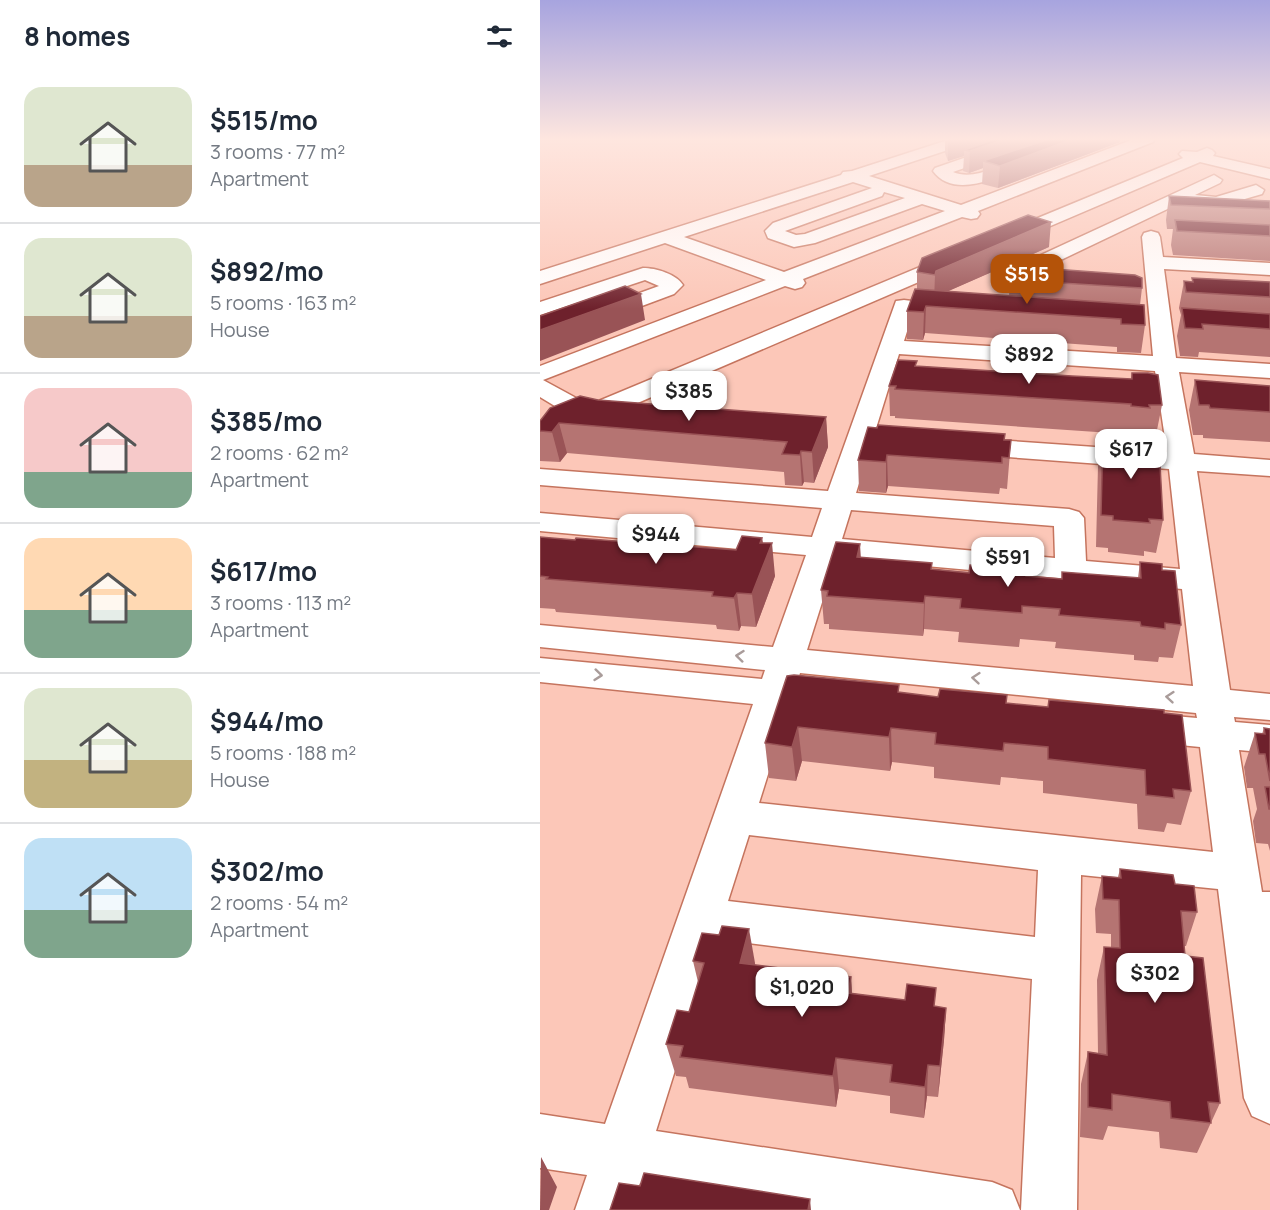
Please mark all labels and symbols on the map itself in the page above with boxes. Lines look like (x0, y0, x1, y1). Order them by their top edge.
pin: $515 (991, 254, 1063, 305)
pin: $892 (993, 334, 1065, 385)
pin: $385 (653, 371, 725, 422)
pin: $617 (1095, 429, 1167, 480)
pin: $944 (620, 514, 692, 565)
pin: $591 (972, 537, 1044, 588)
one-way arrow (735, 650, 744, 663)
one-way arrow (594, 668, 603, 681)
one-way arrow (971, 672, 980, 685)
one-way arrow (1165, 691, 1175, 704)
pin: $302 (1119, 953, 1191, 1004)
pin: $1,020 (753, 967, 851, 1018)

